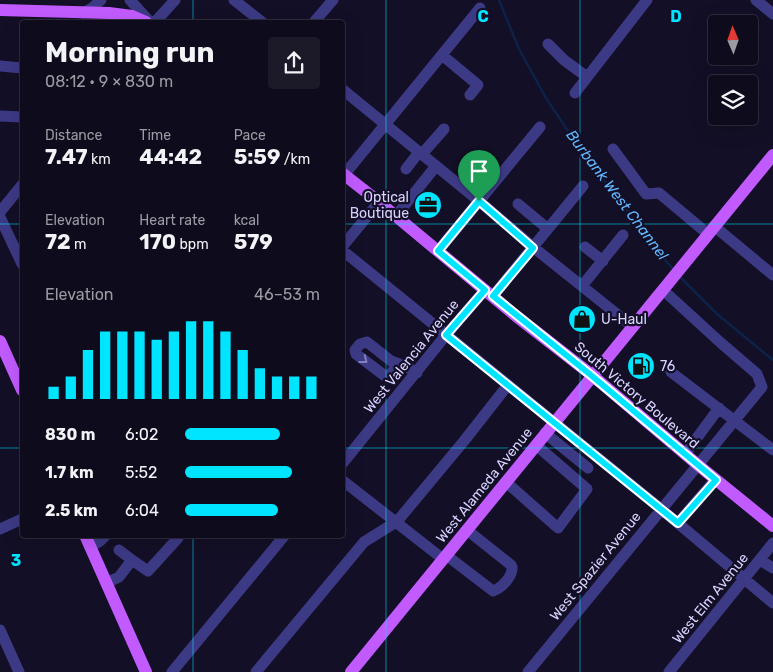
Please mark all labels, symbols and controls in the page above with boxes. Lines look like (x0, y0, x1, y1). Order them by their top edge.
text: C (477, 7, 489, 26)
text: D (670, 7, 682, 26)
north arrow (708, 15, 758, 65)
map controls (708, 15, 758, 125)
text: Morning run (45, 36, 214, 69)
button: share (268, 37, 320, 89)
text: 08:12 · 9 × 830 m (45, 72, 173, 91)
button: layers (708, 75, 758, 125)
water label: Burbank West Channel (562, 126, 672, 264)
text: Distance (45, 127, 102, 144)
text: Time (139, 127, 171, 144)
text: Pace (234, 127, 266, 144)
text: 7.47 (45, 144, 88, 169)
text: 44:42 (139, 144, 202, 169)
text: 5:59 (234, 144, 280, 169)
pin (458, 150, 500, 201)
text: km (88, 151, 111, 168)
text: /km (280, 151, 310, 168)
icon: arrive (465, 157, 493, 185)
place label: Optical Boutique (350, 189, 409, 222)
office icon: Optical Boutique (413, 190, 443, 220)
text: Elevation (45, 212, 105, 229)
text: Heart rate (139, 212, 205, 229)
text: kcal (234, 212, 259, 229)
text: 72 (45, 229, 71, 254)
text: 170 (139, 229, 176, 254)
text: 579 (234, 229, 273, 254)
text: m (71, 236, 87, 253)
text: bpm (176, 236, 209, 253)
text: Elevation (45, 285, 114, 304)
text: 46–53 m (254, 285, 320, 304)
street label: West Valencia Avenue (360, 296, 463, 417)
shop icon: U-Haul (567, 304, 597, 334)
place label: U-Haul (601, 311, 647, 328)
street label: South Victory Boulevard (571, 338, 703, 453)
fuel station icon: 76 (626, 351, 656, 381)
one-way arrow (359, 355, 368, 364)
place label: 76 (660, 358, 675, 375)
street label: West Alameda Avenue (433, 424, 536, 546)
text: 830 m (45, 425, 95, 444)
text: 6:02 (125, 425, 158, 444)
text: 1.7 km (45, 463, 94, 482)
text: 5:52 (125, 463, 158, 482)
text: 2.5 km (45, 501, 98, 520)
text: 6:04 (125, 501, 159, 520)
street label: West Spazier Avenue (546, 508, 645, 624)
street label: West Elm Avenue (669, 550, 752, 647)
text: 3 (11, 551, 21, 570)

